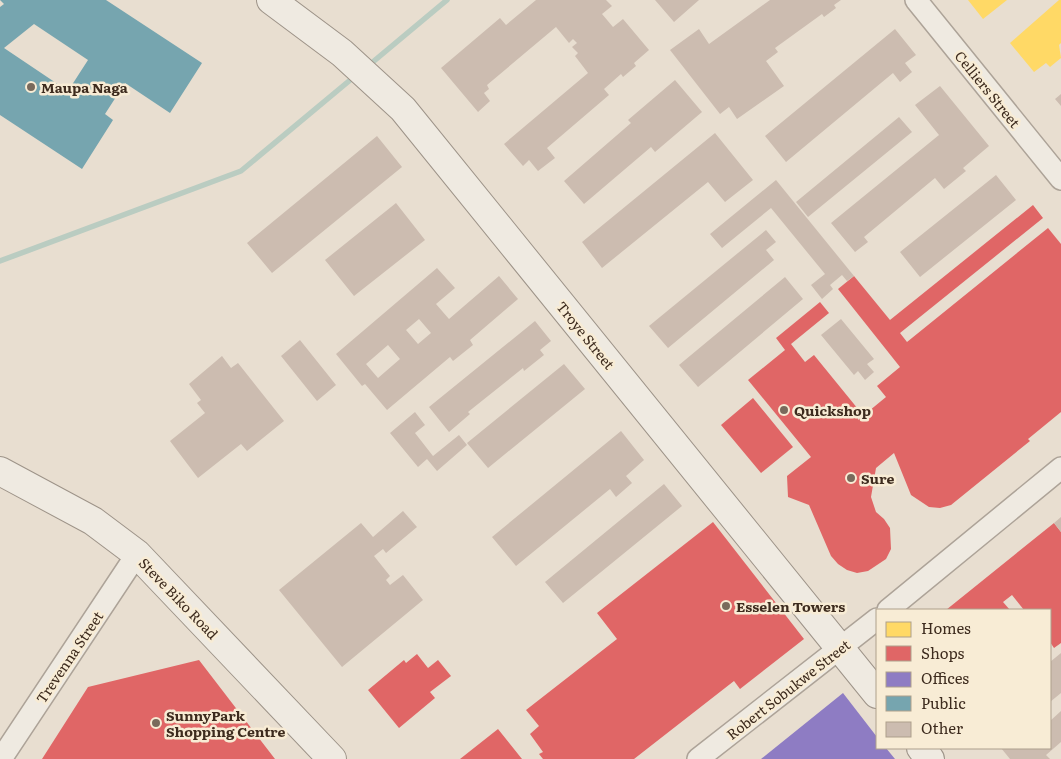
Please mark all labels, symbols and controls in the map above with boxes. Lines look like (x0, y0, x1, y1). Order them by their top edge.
street label: Celliers Street (951, 46, 1026, 132)
place label: Maupa Naga (41, 77, 129, 97)
marker: Maupa Naga (25, 81, 37, 93)
street label: Troye Street (552, 297, 620, 374)
place label: Quickshop (794, 400, 871, 420)
marker: Quickshop (778, 404, 790, 416)
place label: Sure (861, 468, 894, 488)
marker: Sure (845, 472, 857, 484)
street label: Steve Biko Road (135, 553, 223, 643)
place label: Esselen Towers (736, 596, 845, 616)
marker: Esselen Towers (720, 600, 732, 612)
street label: Trevenna Street (31, 607, 108, 707)
legend (876, 609, 1051, 749)
text: Homes (921, 616, 971, 639)
street label: Robert Sobukwe Street (722, 634, 854, 744)
text: Shops (921, 641, 964, 664)
text: Offices (921, 666, 969, 689)
text: Public (921, 691, 966, 714)
place label: SunnyPark Shopping Centre (166, 705, 285, 741)
text: Other (921, 716, 963, 739)
marker: SunnyPark Shopping Centre (150, 717, 162, 729)

